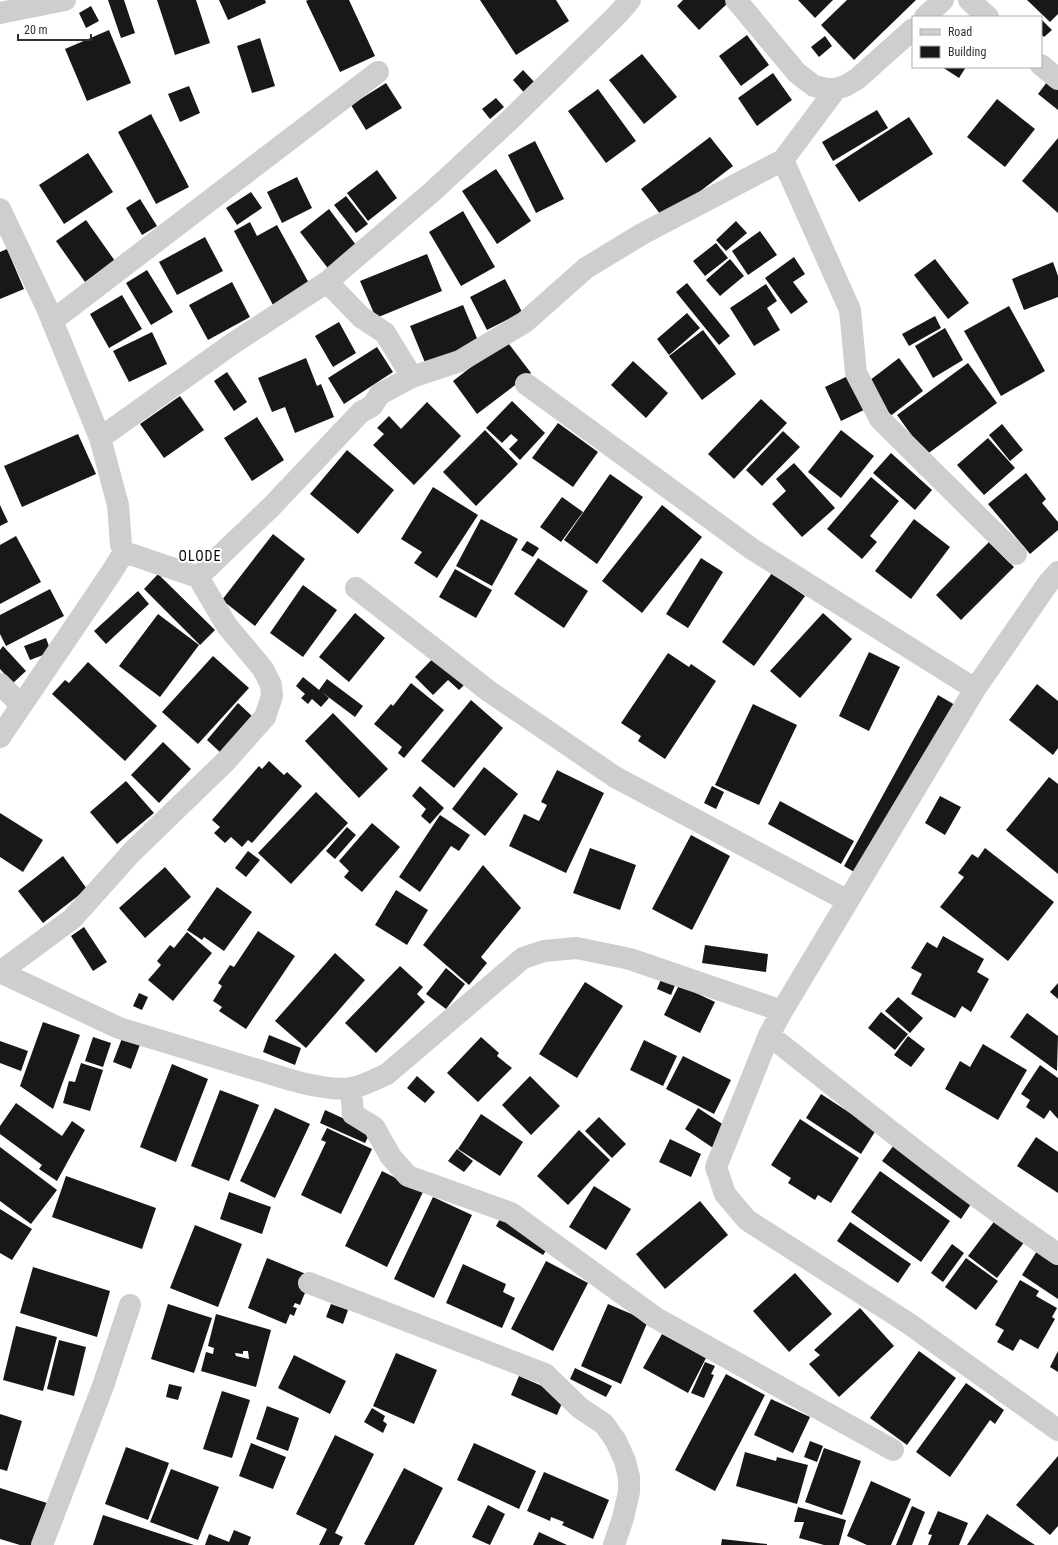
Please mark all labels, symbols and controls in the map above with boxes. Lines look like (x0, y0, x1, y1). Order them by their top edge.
scale bar (18, 16, 91, 42)
legend (912, 16, 1042, 68)
text: 20 m (24, 23, 48, 37)
text: Road (948, 25, 972, 39)
text: Building (948, 45, 986, 59)
district label: OLODE (179, 548, 222, 564)

